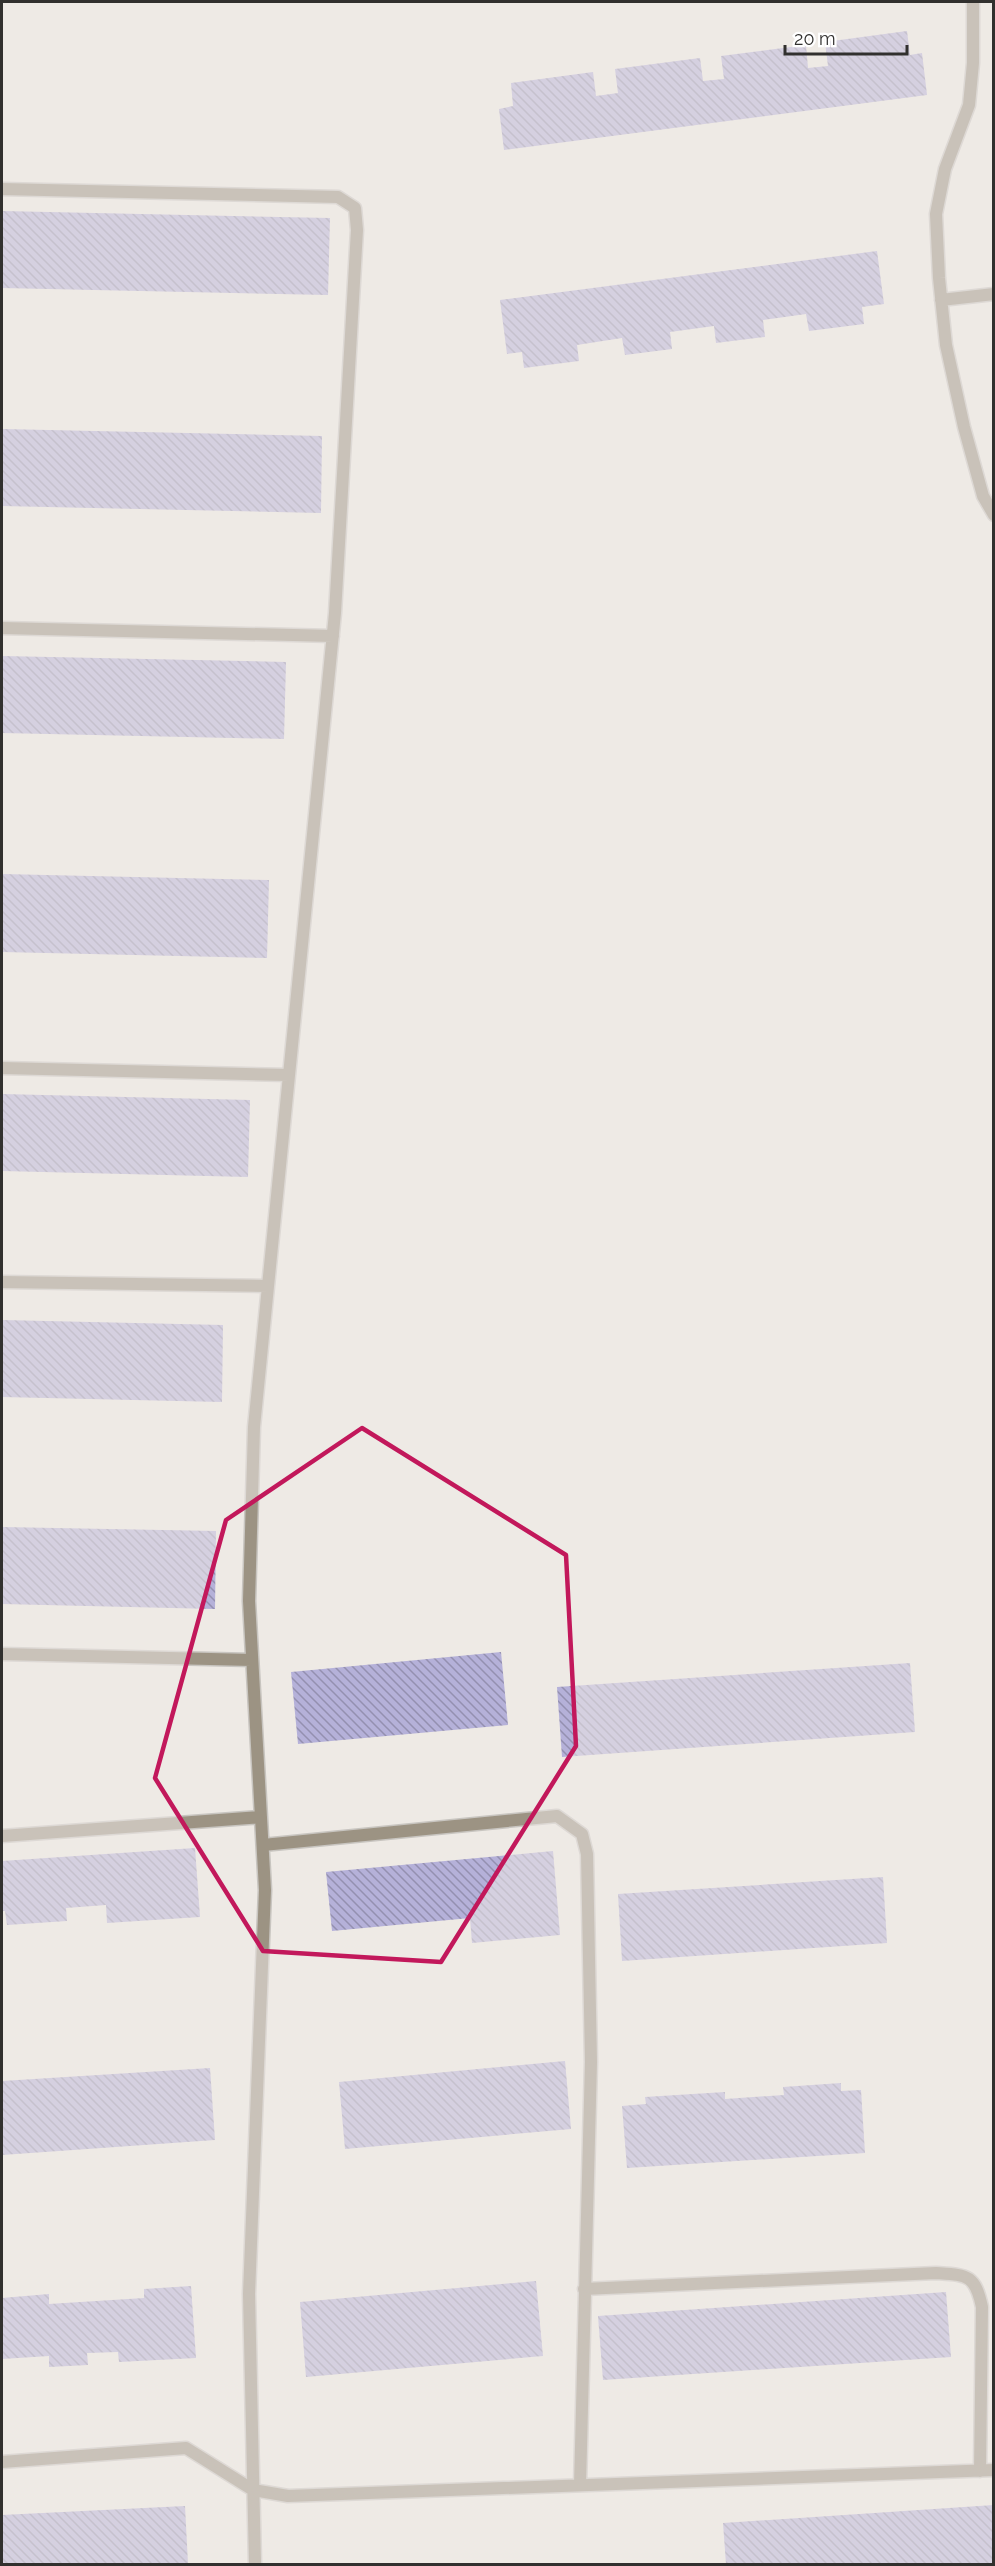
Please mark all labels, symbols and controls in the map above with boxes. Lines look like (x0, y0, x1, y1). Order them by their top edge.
scale bar (785, 18, 906, 56)
text: 20 m (794, 28, 836, 49)

